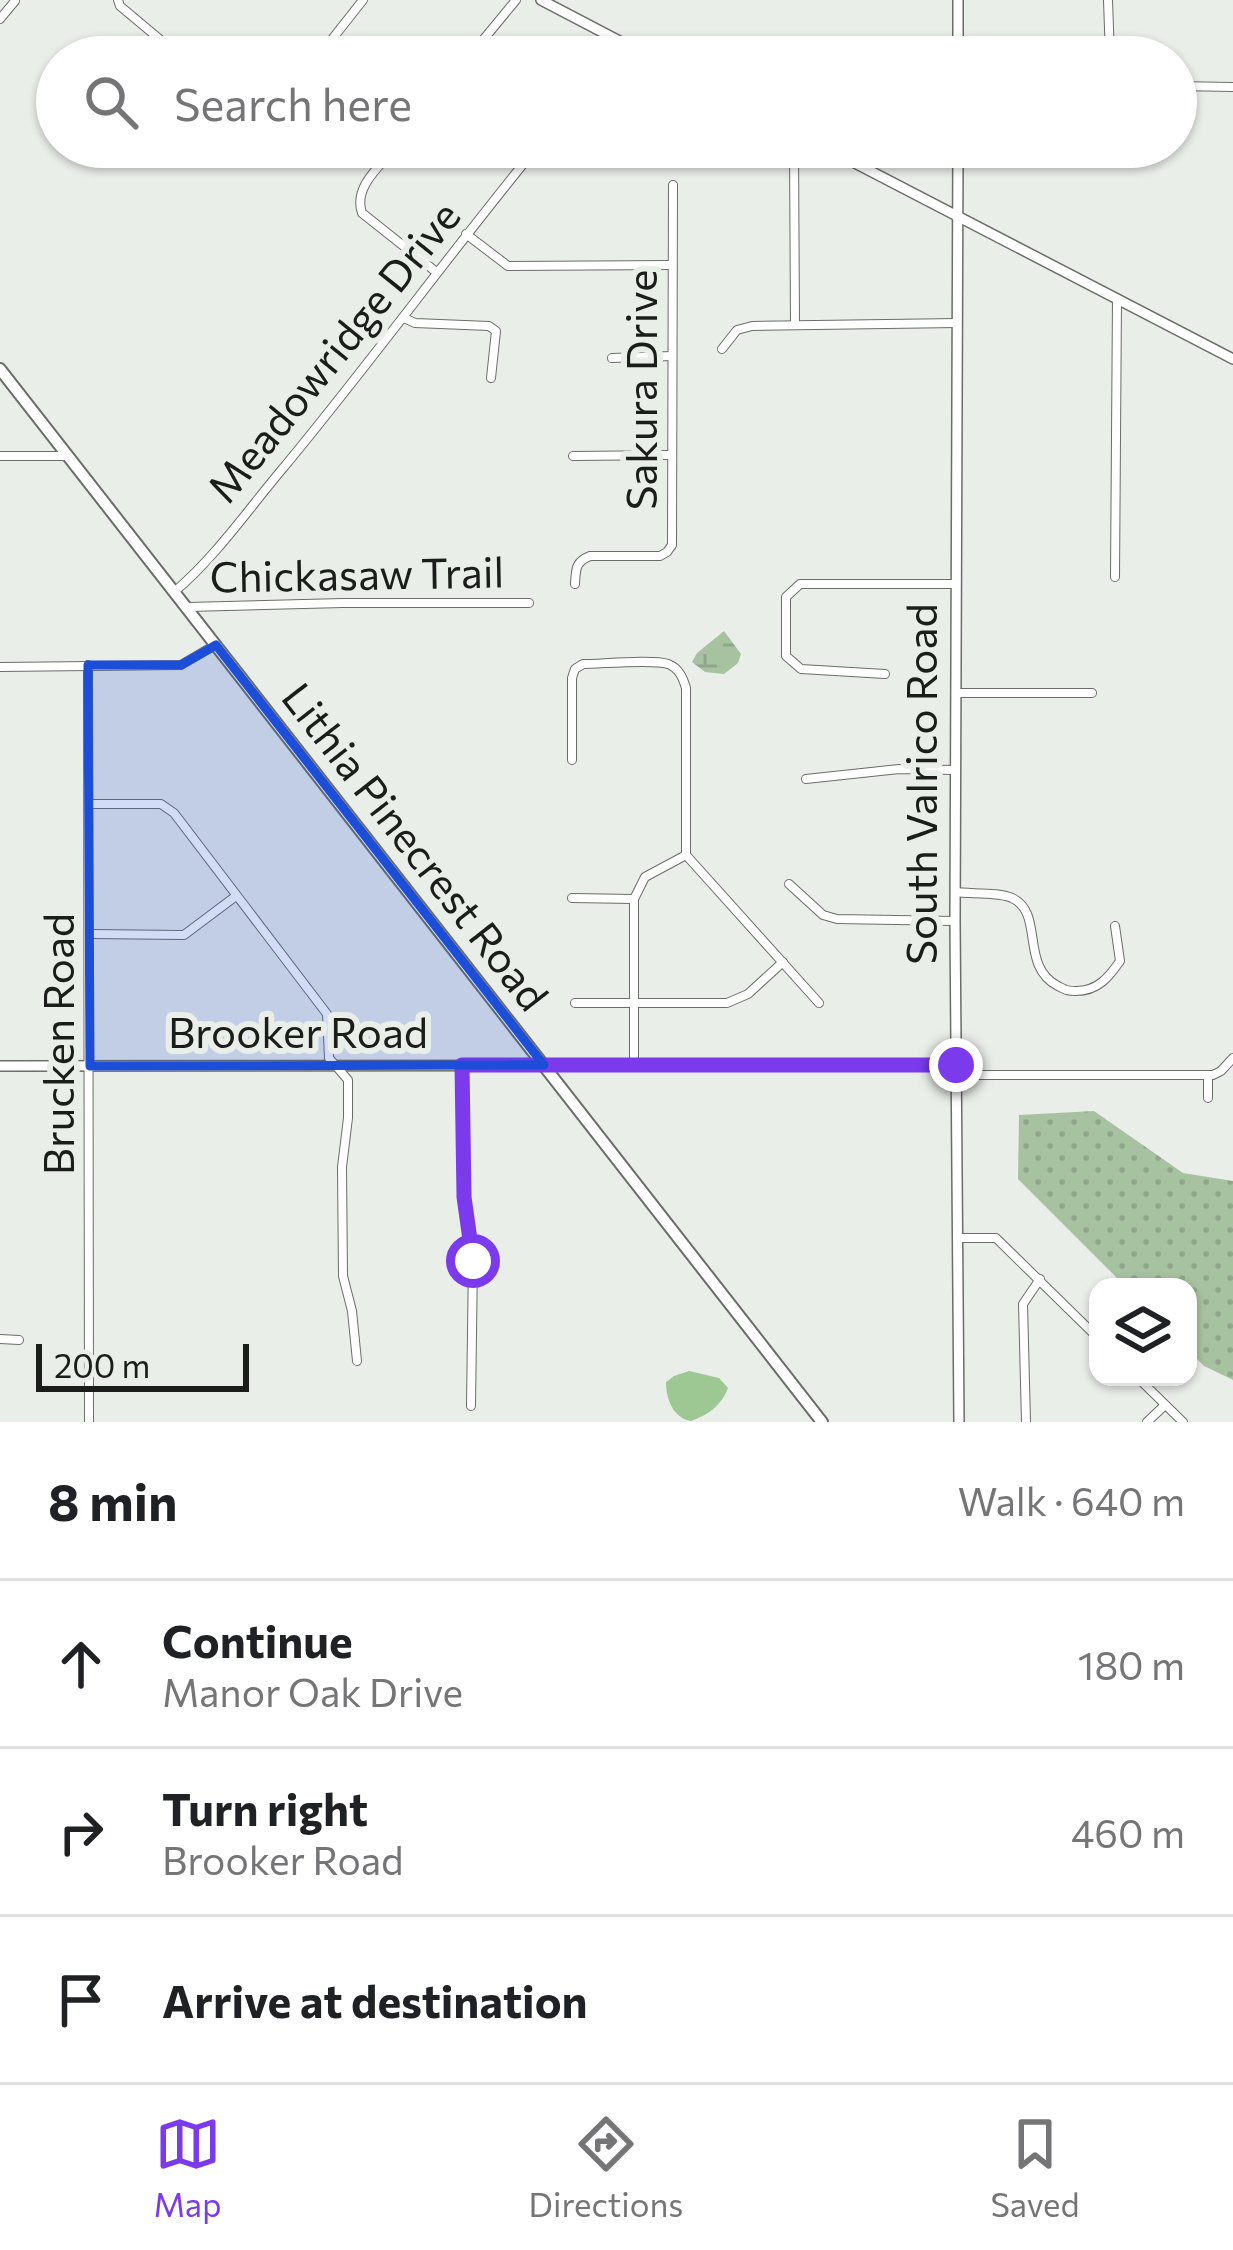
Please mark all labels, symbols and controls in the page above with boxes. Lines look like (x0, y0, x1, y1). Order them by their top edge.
search box (36, 36, 1197, 168)
icon: search (78, 69, 144, 135)
text: Search here (174, 75, 412, 130)
street label: Meadowridge Drive (195, 190, 470, 512)
street label: Sakura Drive (614, 270, 666, 510)
street label: Chickasaw Trail (209, 544, 505, 602)
street label: South Valrico Road (894, 603, 946, 965)
street label: Lithia Pinecrest Road (272, 672, 561, 1020)
street label: Brucken Road (31, 913, 83, 1175)
street label: Brooker Road (168, 1005, 428, 1057)
route end (929, 1038, 983, 1092)
route start (446, 1234, 500, 1288)
map controls (1089, 1278, 1197, 1386)
button: layers (1089, 1278, 1197, 1386)
scale bar (36, 1338, 249, 1391)
text: 200 m (54, 1344, 150, 1385)
text: 8 min (48, 1469, 178, 1532)
text: Walk · 640 m (958, 1476, 1185, 1524)
text: Continue (162, 1612, 353, 1667)
icon: ahead (48, 1631, 114, 1697)
text: 180 m (1078, 1640, 1185, 1688)
text: Manor Oak Drive (162, 1667, 463, 1715)
text: Turn right (162, 1780, 368, 1835)
icon: right (48, 1799, 114, 1865)
text: 460 m (1071, 1808, 1185, 1856)
text: Brooker Road (162, 1835, 404, 1883)
icon: arrive (48, 1967, 114, 2033)
text: Arrive at destination (162, 1972, 588, 2027)
tab: Map (154, 2111, 222, 2224)
tab: Directions (529, 2111, 683, 2224)
tab: Saved (990, 2111, 1079, 2224)

